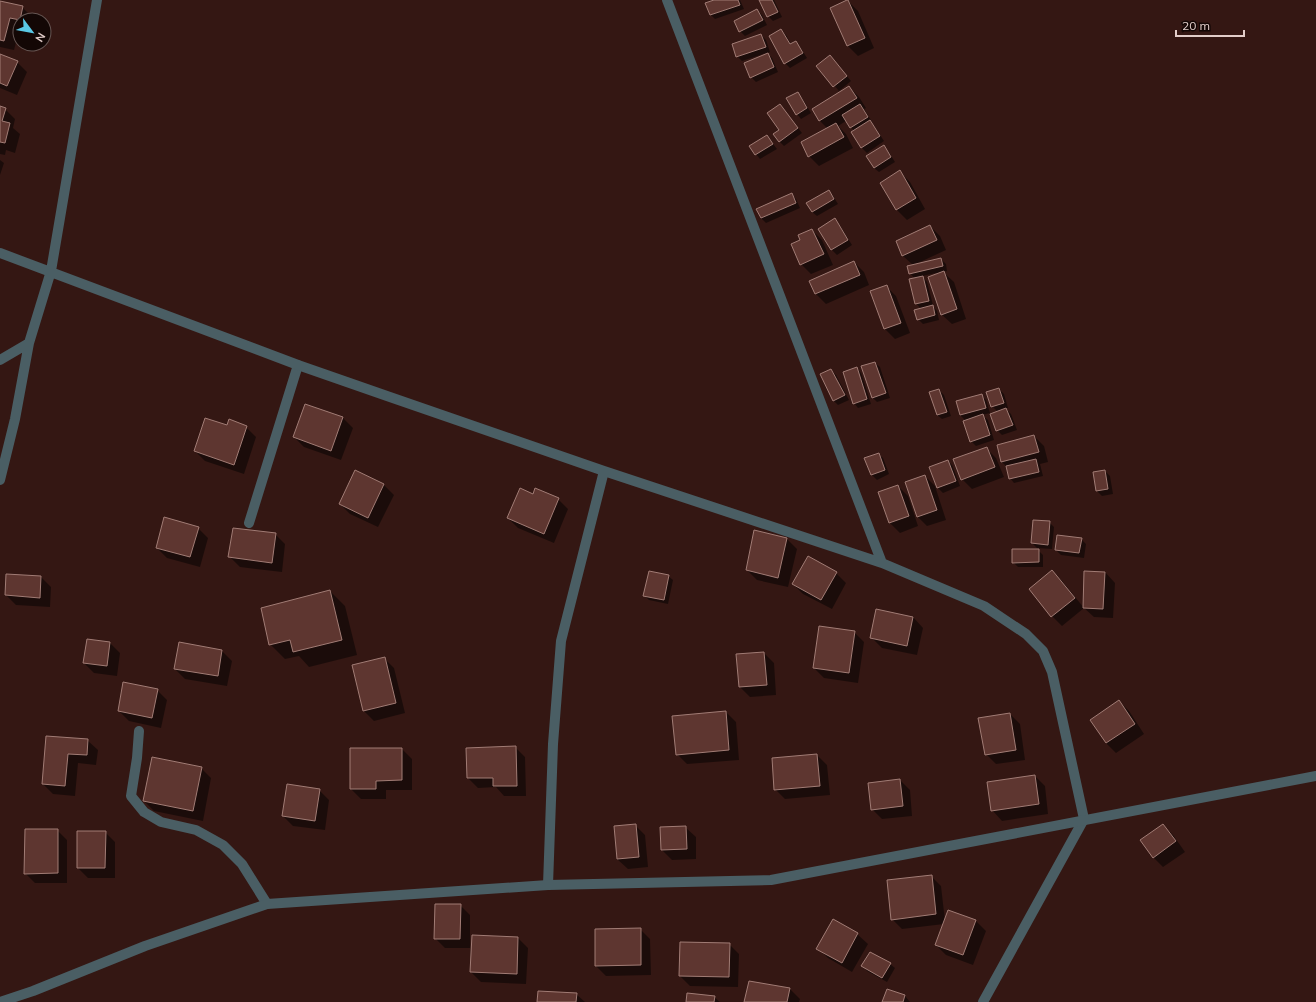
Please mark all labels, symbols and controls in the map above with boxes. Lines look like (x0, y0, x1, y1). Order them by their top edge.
north arrow (12, 12, 52, 52)
scale bar (1176, 12, 1244, 38)
text: 20 m (1182, 18, 1210, 33)
text: N (32, 30, 49, 45)

